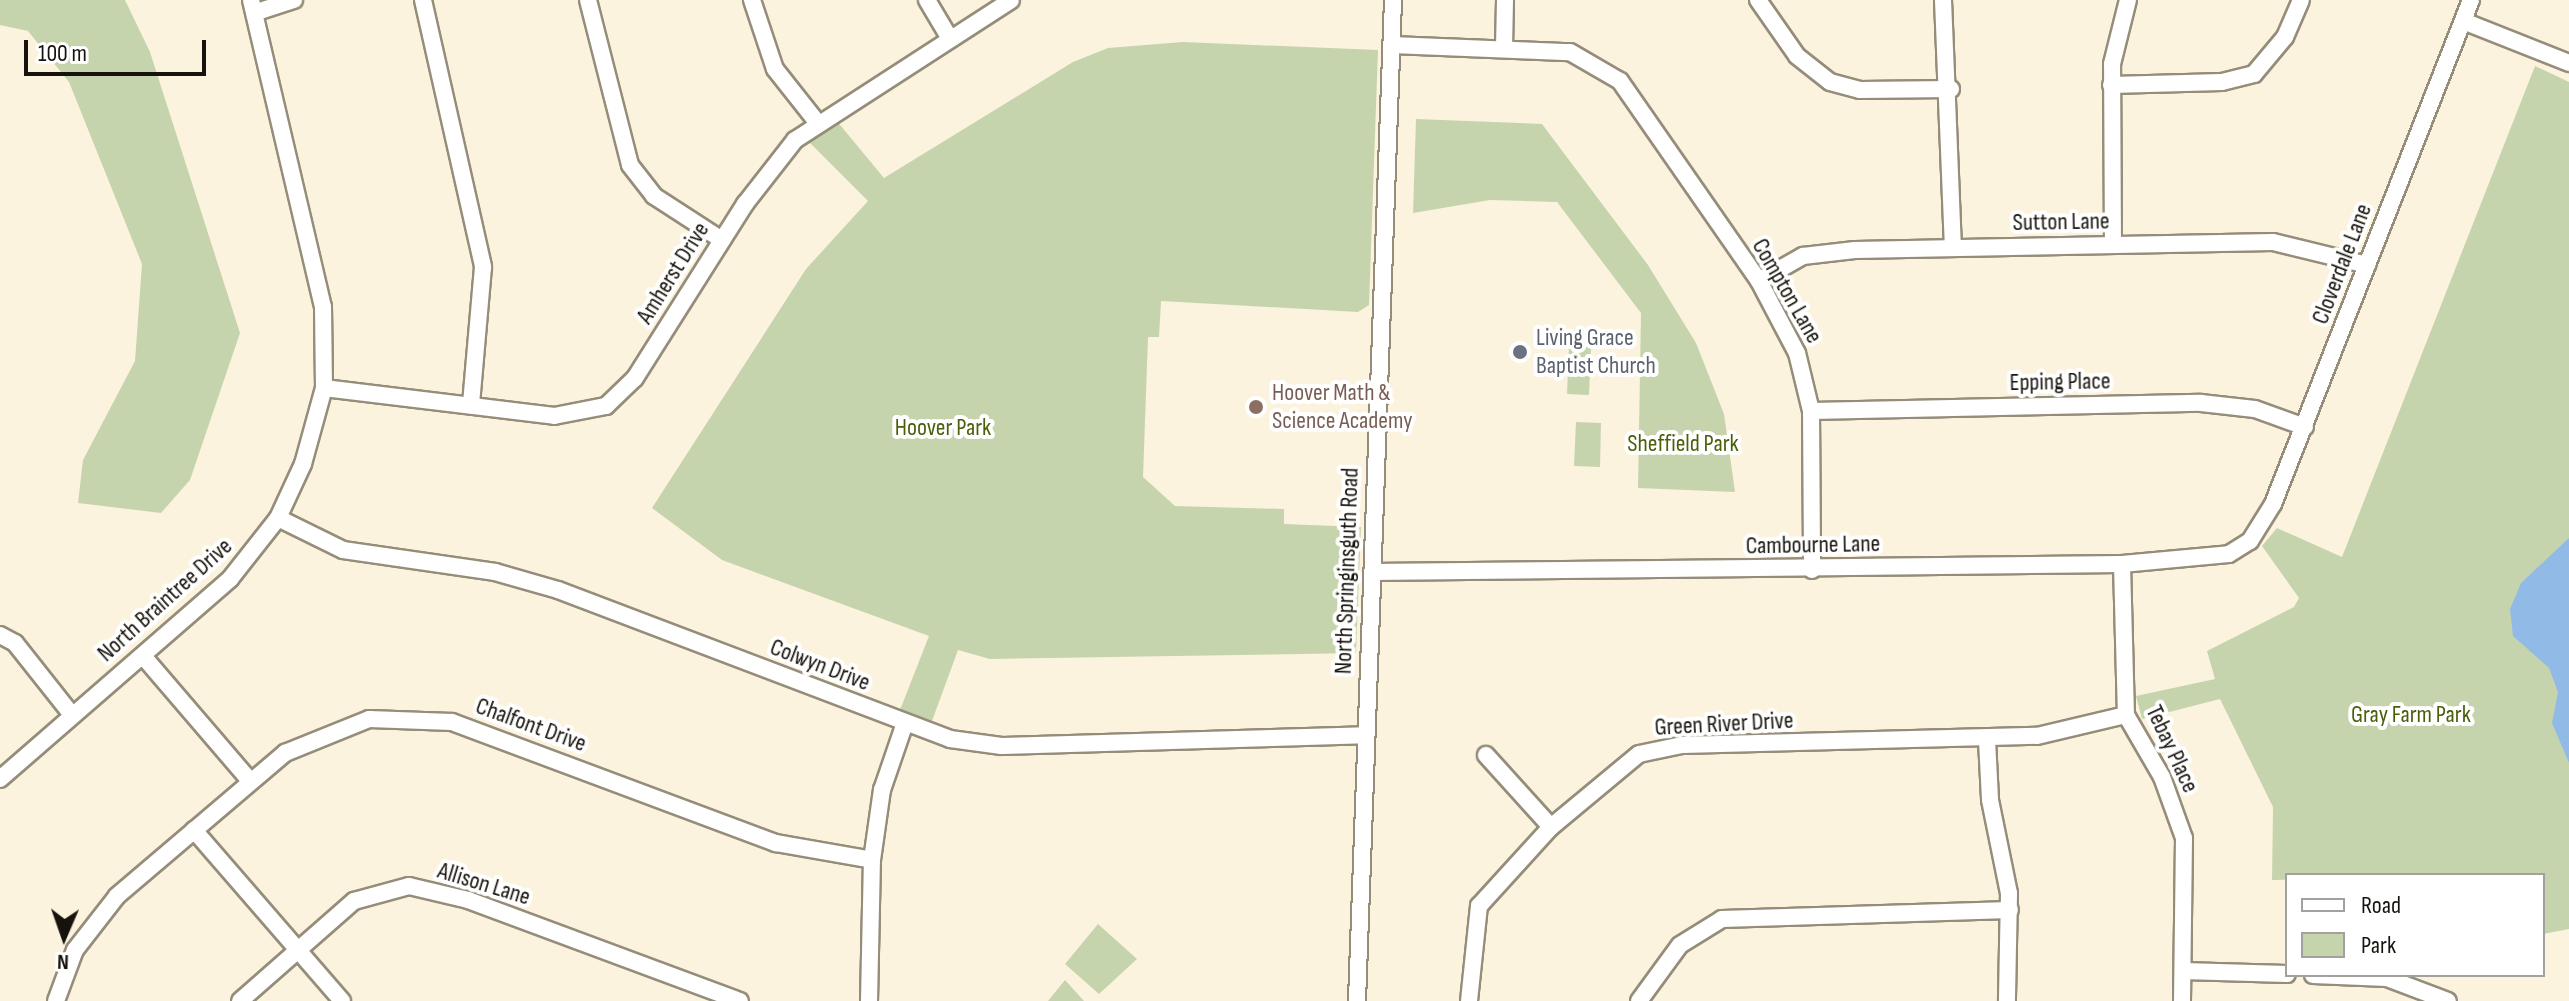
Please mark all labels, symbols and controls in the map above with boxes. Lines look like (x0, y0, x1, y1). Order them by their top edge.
scale bar (28, 24, 210, 74)
text: 100 m (38, 39, 87, 68)
street label: Cloverdale Lane (2306, 200, 2378, 328)
street label: Sutton Lane (2012, 207, 2110, 237)
street label: Amherst Drive (631, 217, 715, 329)
street label: Compton Lane (1746, 234, 1828, 348)
place label: Living Grace Baptist Church (1536, 324, 1656, 380)
marker: Living Grace Baptist Church (1511, 343, 1529, 361)
street label: Epping Place (2009, 367, 2111, 397)
place label: Hoover Math & Science Academy (1272, 379, 1413, 435)
marker: Hoover Math & Science Academy (1247, 398, 1265, 416)
park label: Hoover Park (895, 414, 991, 442)
park label: Sheffield Park (1627, 430, 1739, 458)
street label: North Springinsguth Road (1329, 467, 1365, 675)
street label: Cambourne Lane (1746, 529, 1880, 561)
street label: North Braintree Drive (92, 532, 238, 668)
street label: Colwyn Drive (766, 633, 874, 697)
street label: Chalfont Drive (472, 692, 590, 758)
street label: Tebay Place (2139, 701, 2205, 797)
park label: Gray Farm Park (2351, 701, 2471, 729)
street label: Green River Drive (1654, 706, 1794, 742)
street label: Allison Lane (434, 856, 534, 912)
legend (2285, 873, 2545, 977)
text: Road (2361, 891, 2401, 920)
north arrow (24, 897, 104, 977)
text: Park (2361, 931, 2396, 960)
text: N (57, 948, 69, 975)

